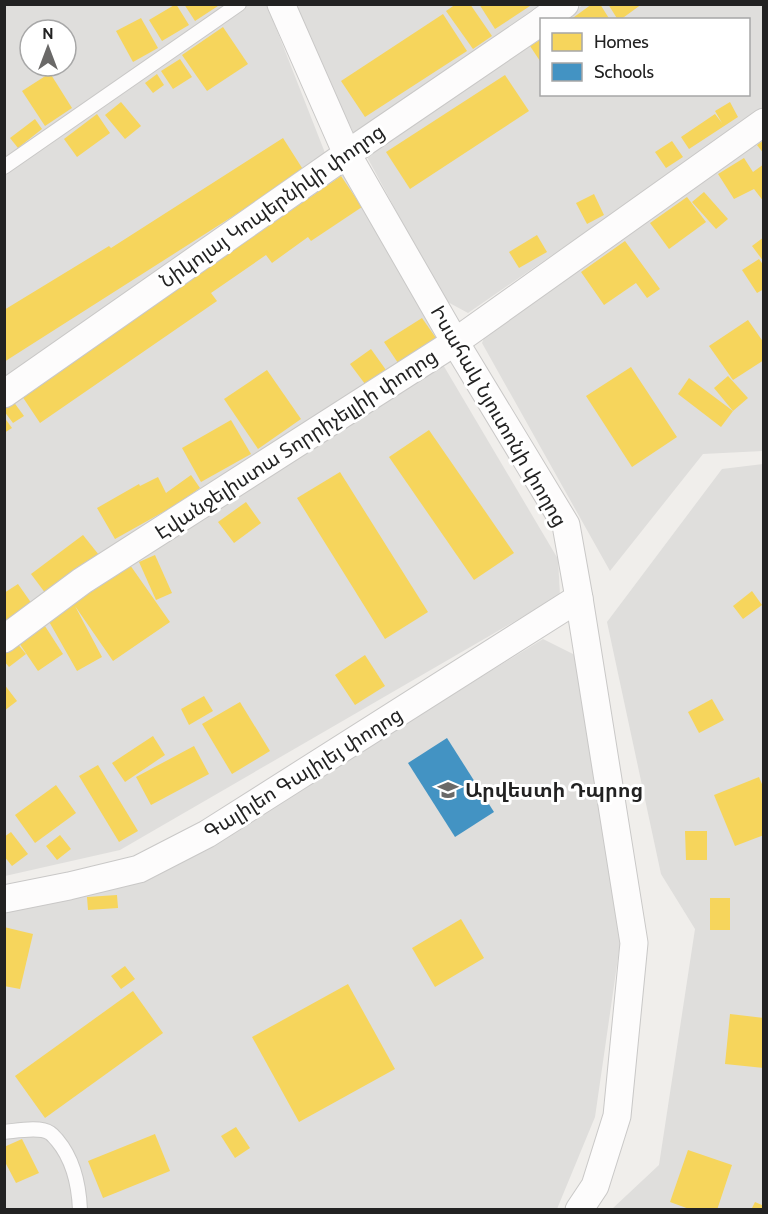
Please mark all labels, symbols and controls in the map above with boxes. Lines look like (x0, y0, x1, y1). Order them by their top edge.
north arrow (18, 18, 78, 78)
legend (540, 18, 750, 96)
text: N (42, 24, 54, 43)
text: Homes (594, 31, 649, 53)
text: Schools (594, 61, 654, 83)
street label: Նիկոլայ Կոպերնիկի փողոց (155, 119, 389, 293)
street label: Իսահակ Նյուտոնի փողոց (426, 301, 572, 531)
street label: Էվանջելիստա Տորրիչելլիի փողոց (151, 344, 441, 544)
street label: Գալիլեո Գալիլեյ փողոց (199, 702, 407, 844)
school or university icon: Արվեստի Դպրոց (436, 778, 460, 802)
place label: Արվեստի Դպրոց (465, 778, 643, 802)

